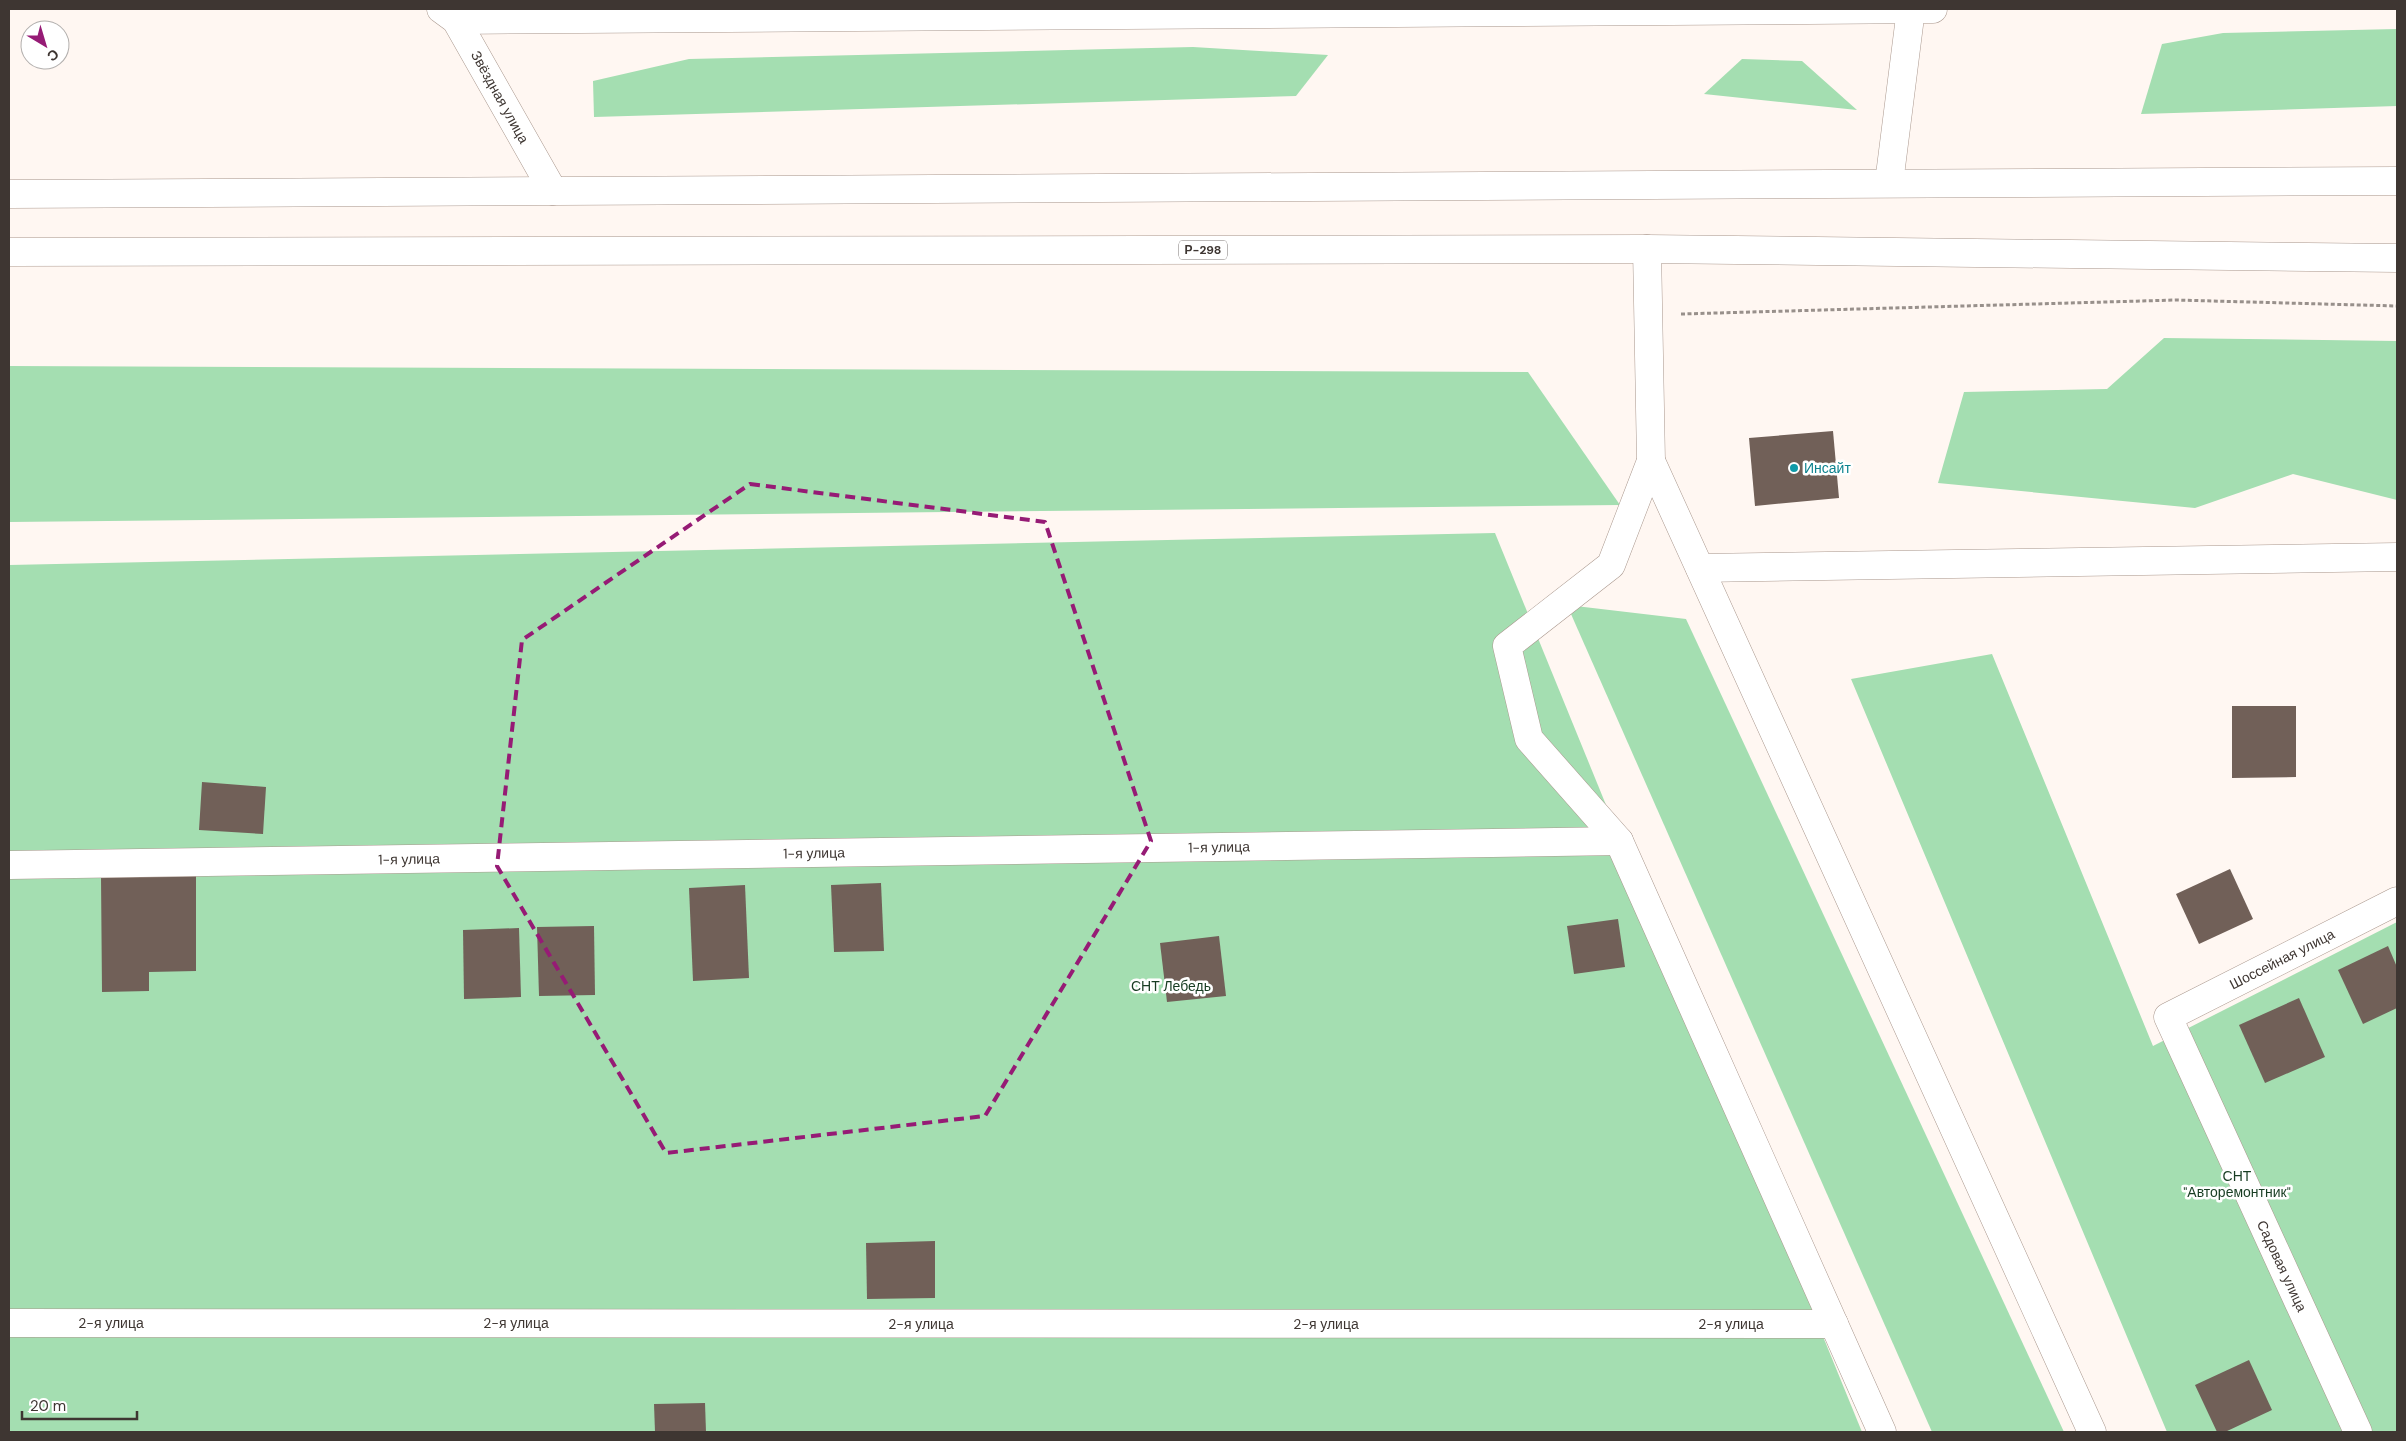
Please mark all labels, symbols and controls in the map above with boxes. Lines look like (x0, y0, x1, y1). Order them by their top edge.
north arrow (20, 20, 70, 70)
text: С (43, 45, 63, 65)
street label: Звёздная улица (467, 47, 533, 147)
road number: Р-298 (1179, 240, 1227, 260)
place label: Инсайт (1804, 459, 1851, 477)
marker: Инсайт (1788, 462, 1800, 474)
street label: 1-я улица (1188, 837, 1250, 857)
street label: 1-я улица (783, 843, 845, 863)
street label: 1-я улица (378, 849, 440, 869)
street label: Шоссейная улица (2226, 925, 2338, 993)
park label: СНТ Лебедь (1131, 977, 1211, 995)
park label: СНТ "Авторемонтник" (2183, 1167, 2291, 1201)
street label: Садовая улица (2253, 1217, 2311, 1315)
street label: 2-я улица (78, 1314, 144, 1332)
street label: 2-я улица (483, 1314, 549, 1332)
street label: 2-я улица (888, 1315, 954, 1333)
street label: 2-я улица (1293, 1315, 1359, 1333)
street label: 2-я улица (1698, 1315, 1764, 1333)
scale bar (22, 1388, 138, 1420)
text: 20 m (30, 1396, 66, 1416)

